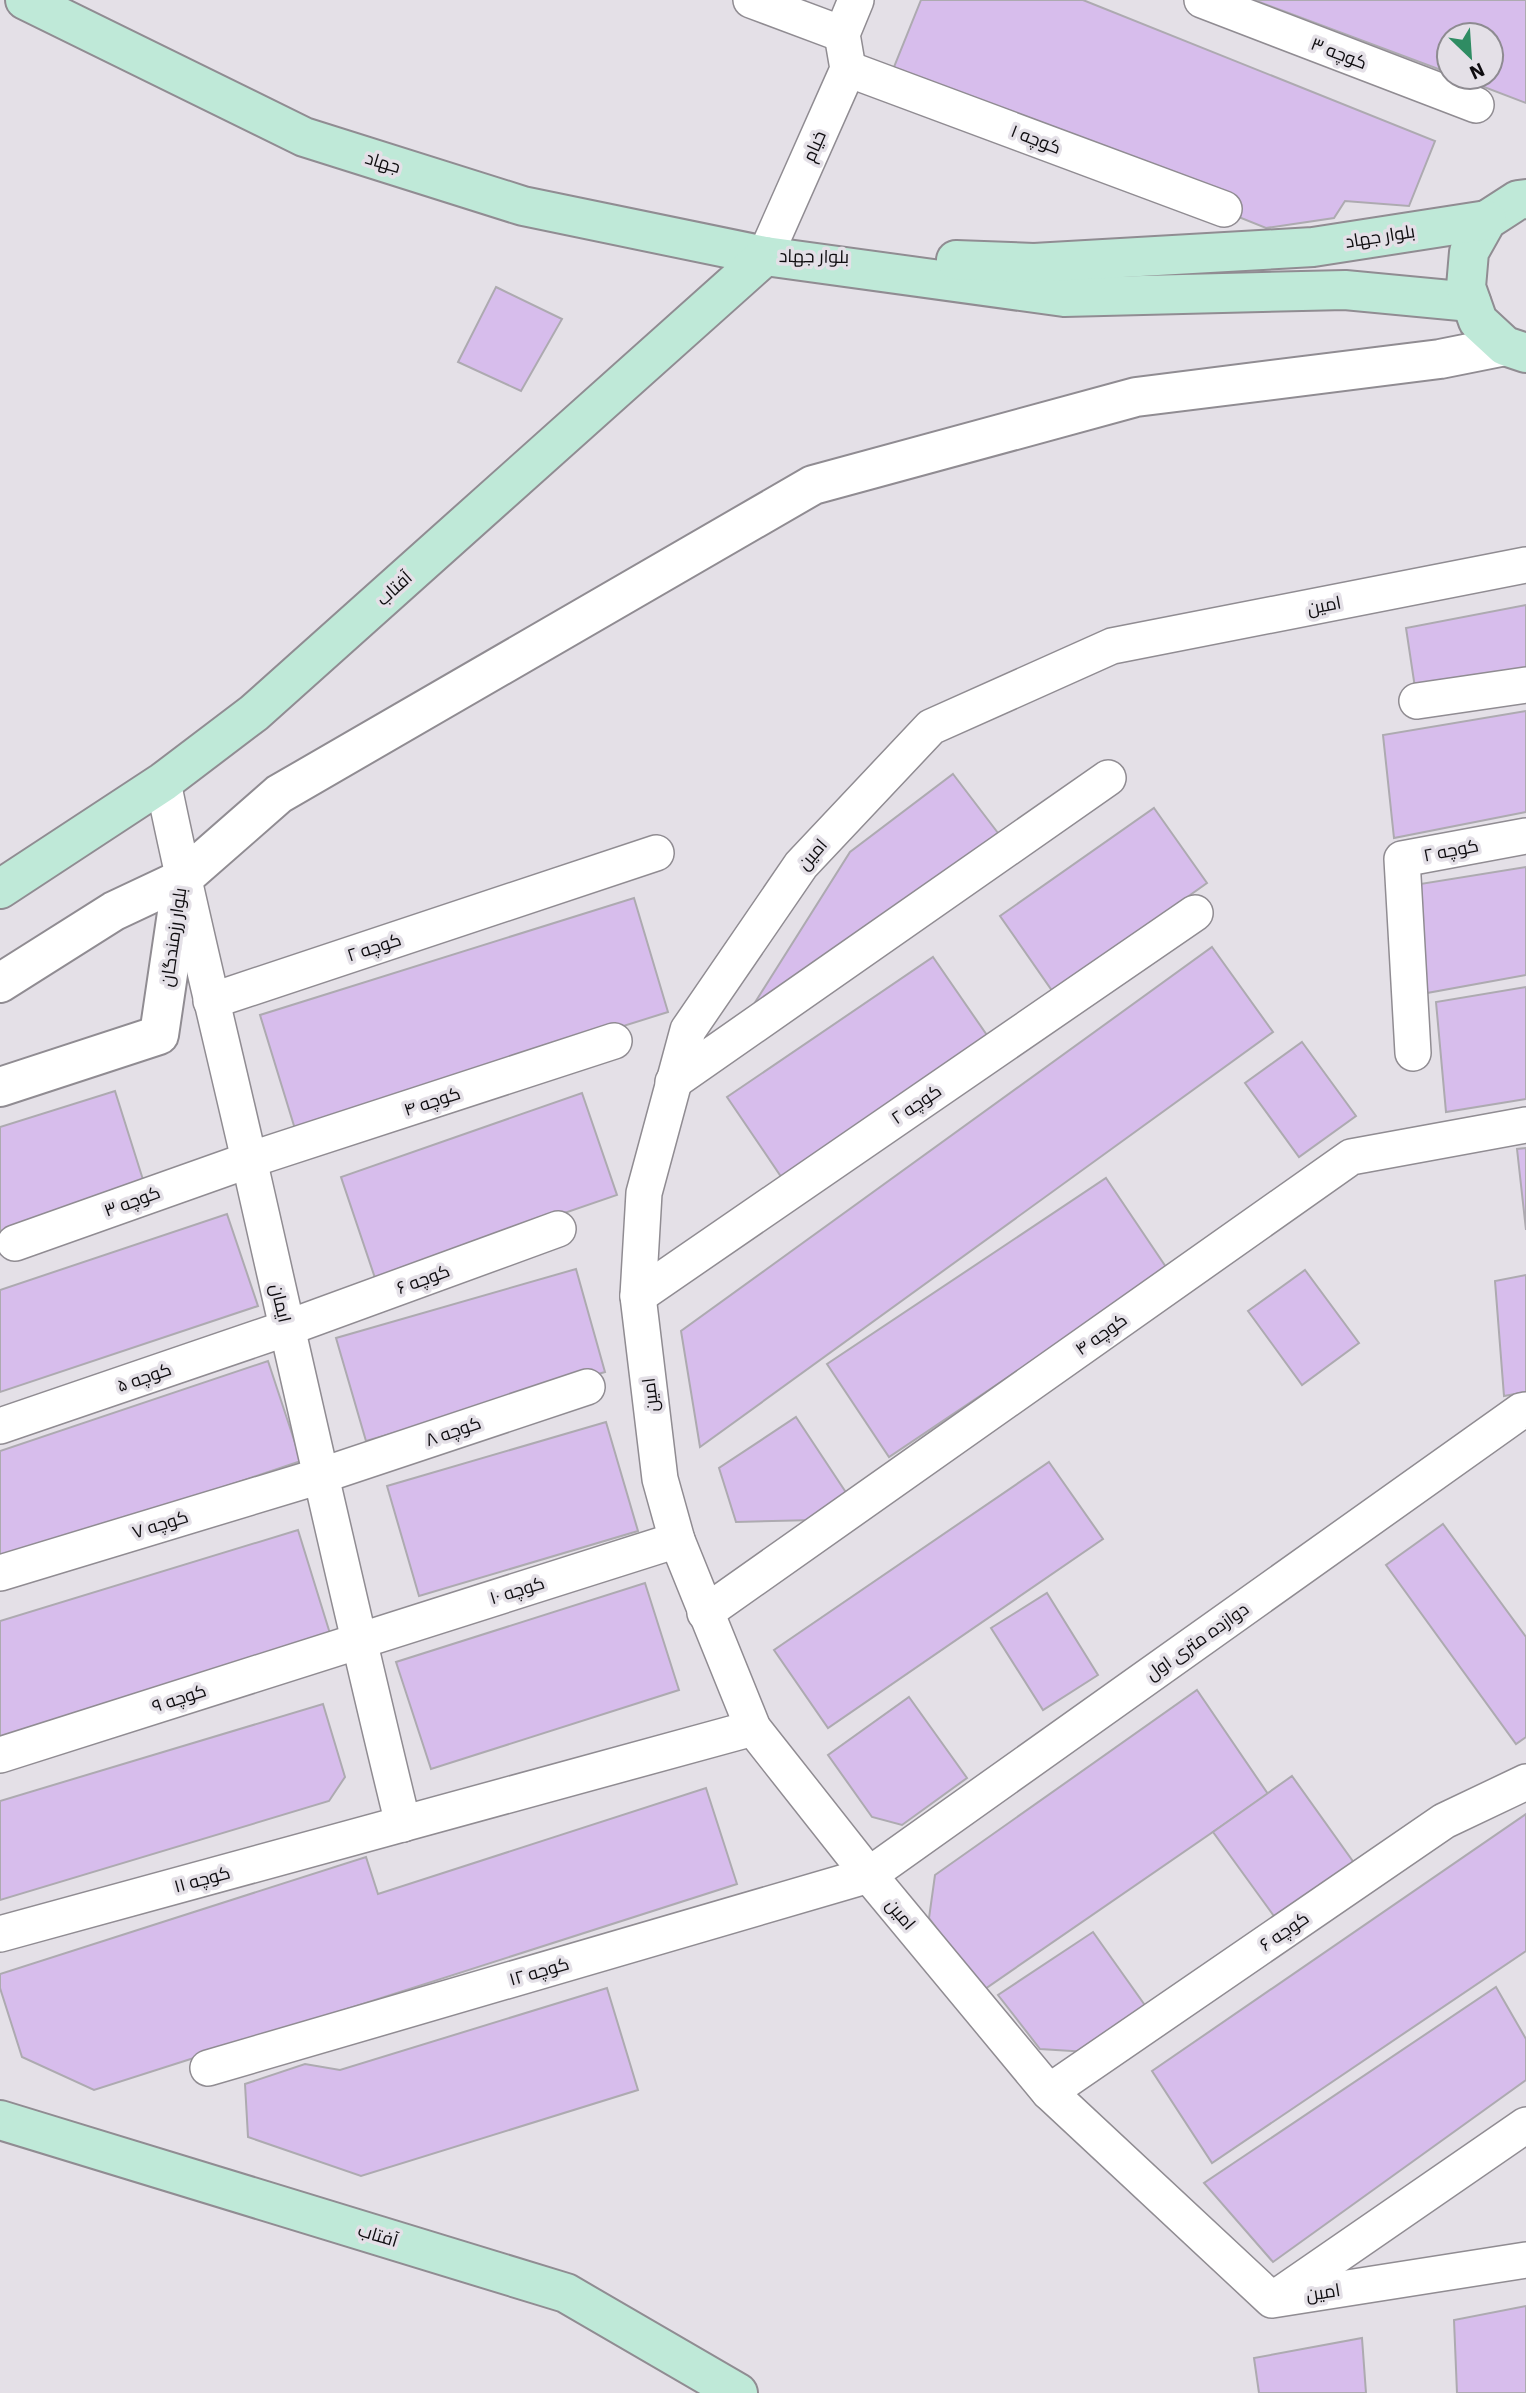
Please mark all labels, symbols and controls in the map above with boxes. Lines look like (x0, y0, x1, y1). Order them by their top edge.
north arrow (1435, 21, 1505, 91)
street label: کوچه ۳ (1307, 32, 1370, 75)
text: N (1466, 58, 1488, 85)
street label: کوچه ۱ (1007, 119, 1064, 160)
street label: خیام (797, 127, 832, 166)
street label: جهاد (362, 146, 404, 178)
street label: بلوار جهاد (1343, 219, 1417, 253)
street label: بلوار جهاد (779, 244, 849, 268)
street label: آفتاب (371, 566, 417, 610)
street label: امین (1305, 590, 1343, 620)
street label: کوچه ۲ (1421, 833, 1481, 868)
street label: امین (792, 834, 832, 874)
street label: بلوار رزمندگان (155, 886, 191, 988)
street label: کوچه ۲ (344, 927, 404, 968)
street label: کوچه ۲ (886, 1079, 946, 1130)
street label: کوچه ۴ (401, 1081, 464, 1122)
street label: کوچه ۳ (101, 1180, 164, 1223)
street label: کوچه ۶ (393, 1259, 453, 1300)
street label: ایمان (265, 1281, 297, 1325)
street label: کوچه ۴ (1071, 1308, 1132, 1361)
street label: کوچه ۵ (114, 1357, 175, 1398)
street label: امین (636, 1377, 664, 1413)
street label: کوچه ۸ (422, 1411, 484, 1452)
street label: کوچه ۷ (129, 1505, 191, 1544)
street label: کوچه ۱۰ (487, 1571, 548, 1610)
street label: دوازده متری اول (1141, 1597, 1253, 1685)
street label: کوچه ۹ (149, 1678, 209, 1718)
street label: کوچه ۱۱ (171, 1860, 233, 1899)
street label: امین (881, 1893, 921, 1935)
street label: کوچه ۶ (1255, 1906, 1314, 1957)
street label: کوچه ۱۲ (506, 1951, 572, 1991)
street label: آفتاب (355, 2218, 401, 2252)
street label: امین (1304, 2278, 1342, 2306)

